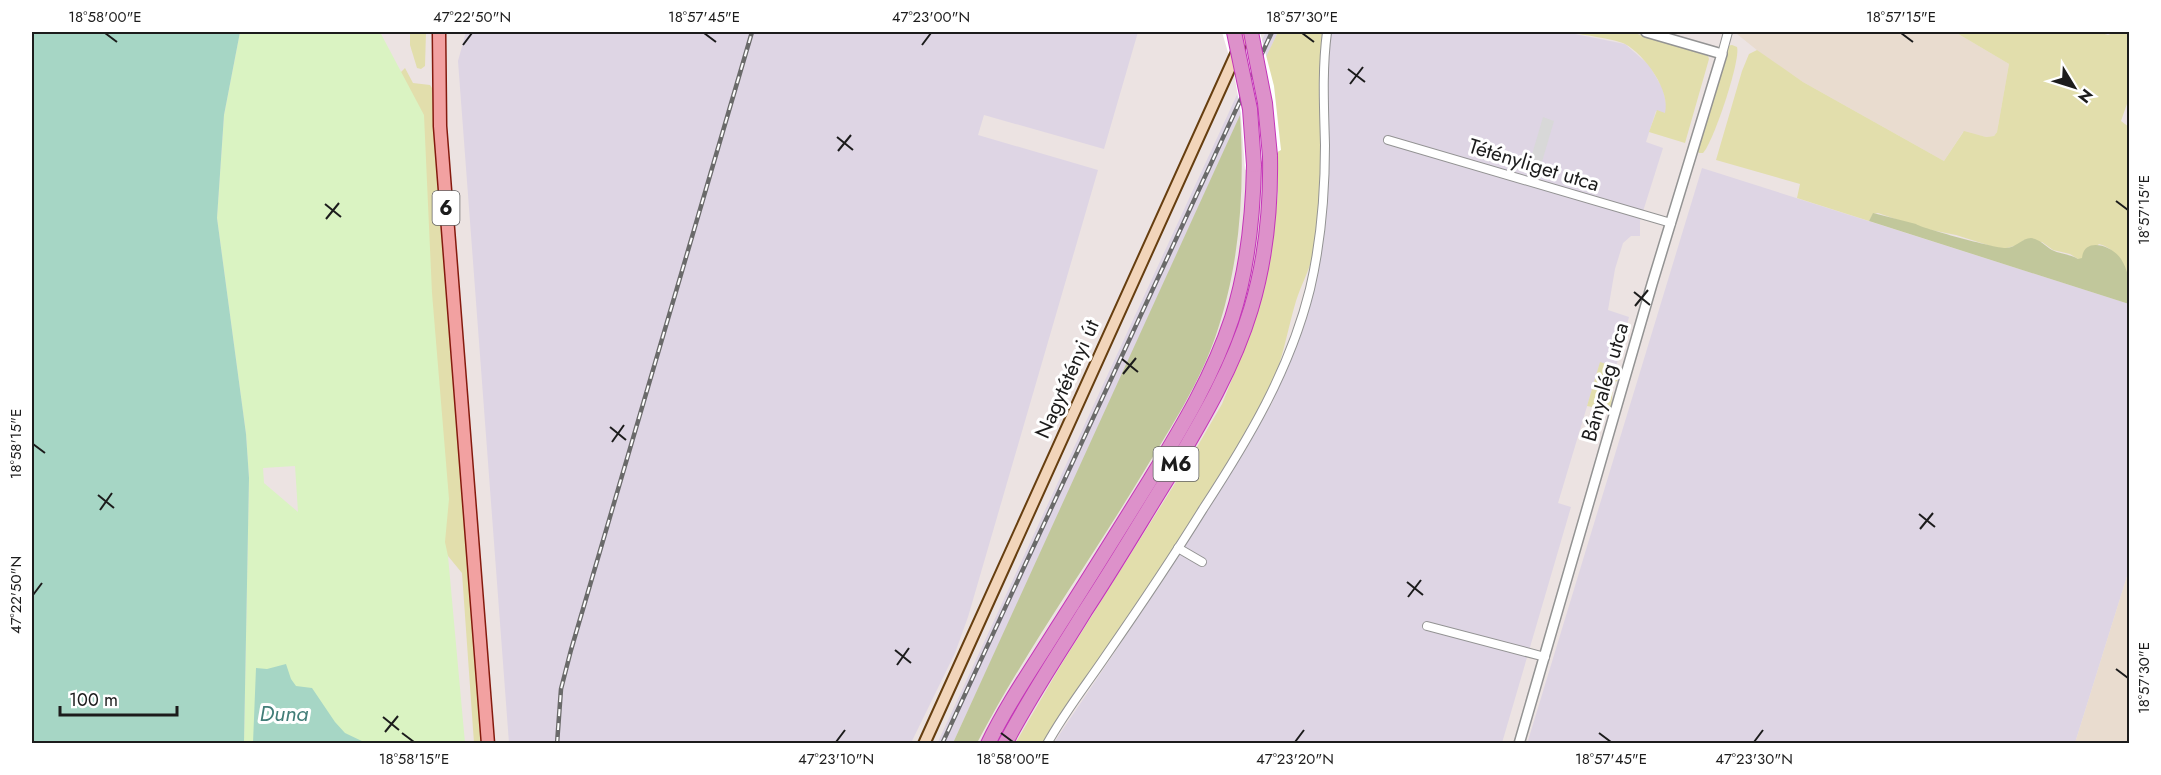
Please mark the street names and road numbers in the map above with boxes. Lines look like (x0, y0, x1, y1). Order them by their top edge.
street label: Tétényliget utca (1465, 131, 1603, 199)
road number: 6 (432, 191, 460, 225)
street label: Nagytétényi út (1027, 315, 1107, 443)
street label: Bányalég utca (1574, 319, 1636, 445)
road number: M6 (1154, 447, 1198, 481)

